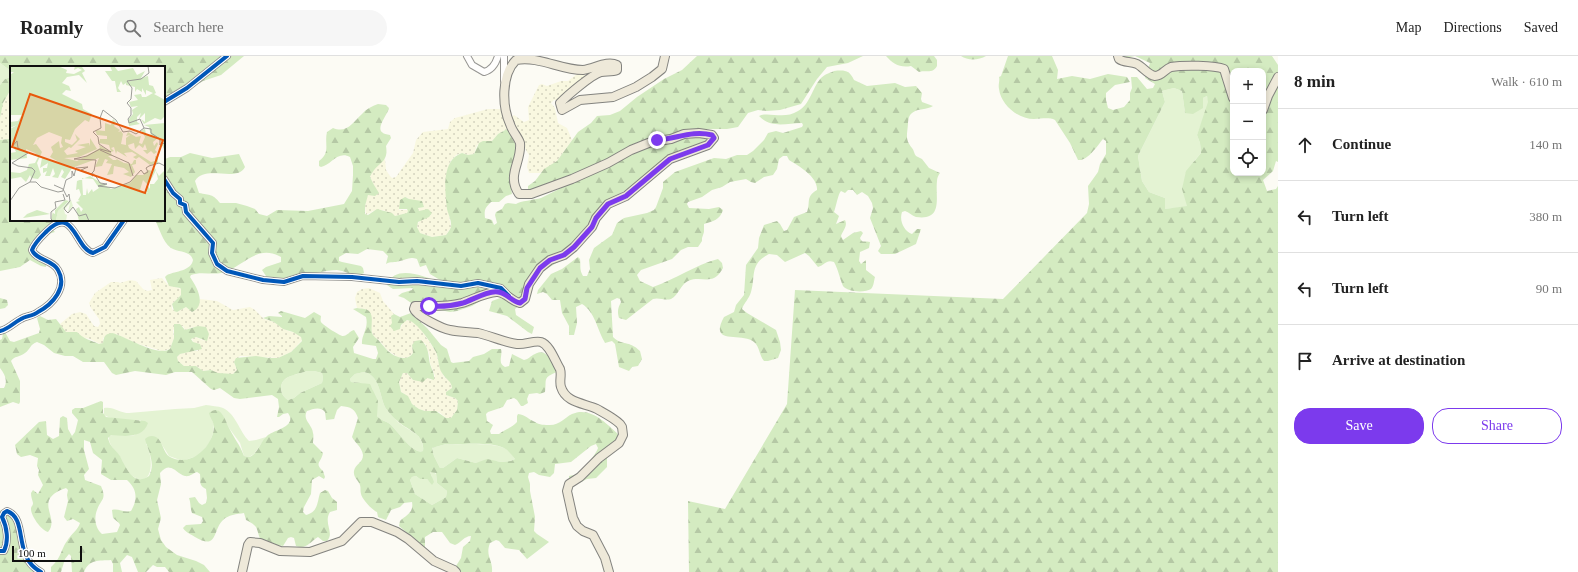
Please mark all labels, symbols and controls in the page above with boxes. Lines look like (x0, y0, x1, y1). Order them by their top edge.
search box (107, 10, 387, 46)
text: Roamly (20, 17, 83, 38)
icon: search (121, 17, 143, 39)
text: Search here (153, 19, 224, 35)
text: Map (1396, 20, 1421, 35)
text: Directions (1443, 20, 1502, 35)
text: Saved (1524, 20, 1558, 35)
inset map (10, 66, 165, 221)
map controls (1230, 68, 1266, 176)
button: + (1230, 68, 1266, 104)
text: 8 min (1294, 72, 1335, 91)
text: Walk · 610 m (1491, 74, 1562, 89)
button: − (1230, 104, 1266, 140)
route end (648, 131, 666, 149)
icon: ahead (1294, 134, 1316, 156)
text: Continue (1332, 136, 1391, 152)
text: 140 m (1529, 137, 1562, 152)
button: locate (1230, 140, 1266, 176)
icon: left (1294, 206, 1316, 228)
text: Turn left (1332, 208, 1389, 224)
text: 380 m (1529, 209, 1562, 224)
icon: left (1294, 278, 1316, 300)
text: Turn left (1332, 280, 1389, 296)
text: 90 m (1536, 281, 1562, 296)
route start (420, 297, 438, 315)
icon: arrive (1294, 350, 1316, 372)
text: Arrive at destination (1332, 352, 1465, 368)
button: Save (1294, 408, 1424, 444)
button: Share (1432, 408, 1562, 444)
scale bar (12, 544, 82, 563)
text: 100 m (18, 547, 46, 559)

